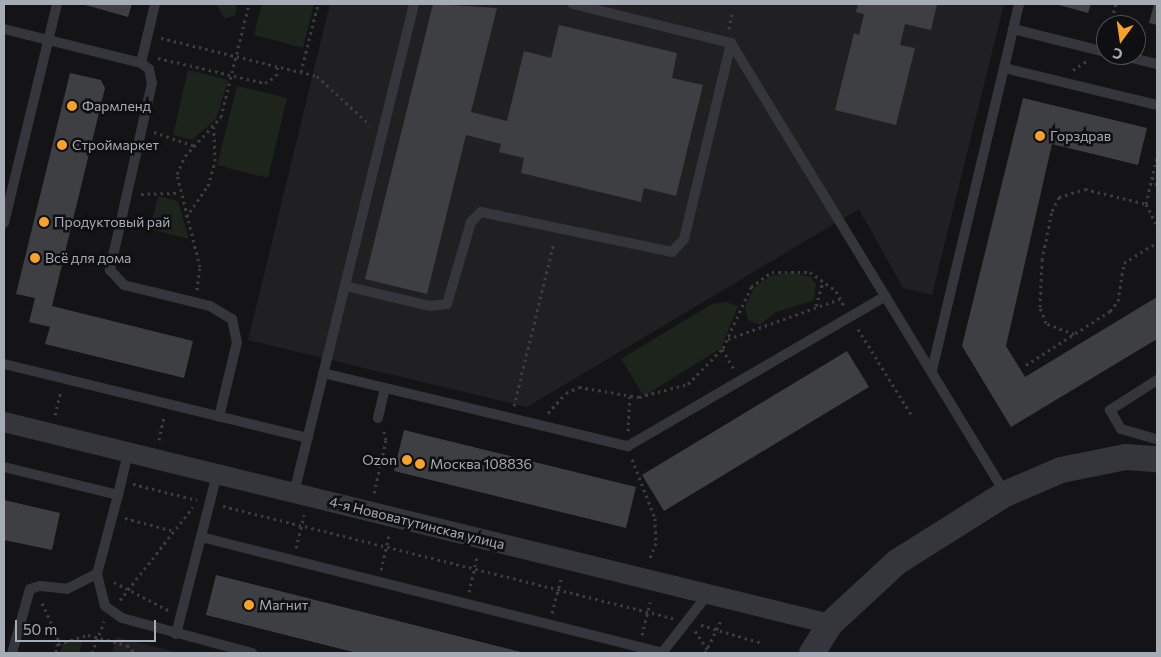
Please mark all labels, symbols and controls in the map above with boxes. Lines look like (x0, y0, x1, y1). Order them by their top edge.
north arrow (1096, 15, 1146, 65)
text: С (1111, 45, 1124, 63)
place label: Фармленд (82, 98, 151, 114)
marker: Фармленд (66, 100, 78, 112)
place label: Горздрав (1050, 128, 1111, 144)
marker: Горздрав (1034, 130, 1046, 142)
place label: Строймаркет (72, 137, 159, 153)
marker: Строймаркет (56, 139, 68, 151)
place label: Продуктовый рай (54, 214, 170, 230)
marker: Продуктовый рай (38, 216, 50, 228)
place label: Всё для дома (45, 250, 131, 266)
marker: Всё для дома (29, 252, 41, 264)
place label: Ozon (362, 452, 397, 468)
marker: Ozon (401, 454, 413, 466)
place label: Москва 108836 (430, 456, 532, 472)
marker: Москва 108836 (414, 458, 426, 470)
street label: 4-я Нововатутинская улица (328, 493, 506, 553)
place label: Магнит (259, 597, 308, 613)
marker: Магнит (243, 599, 255, 611)
scale bar (18, 610, 159, 642)
text: 50 m (23, 620, 57, 638)

